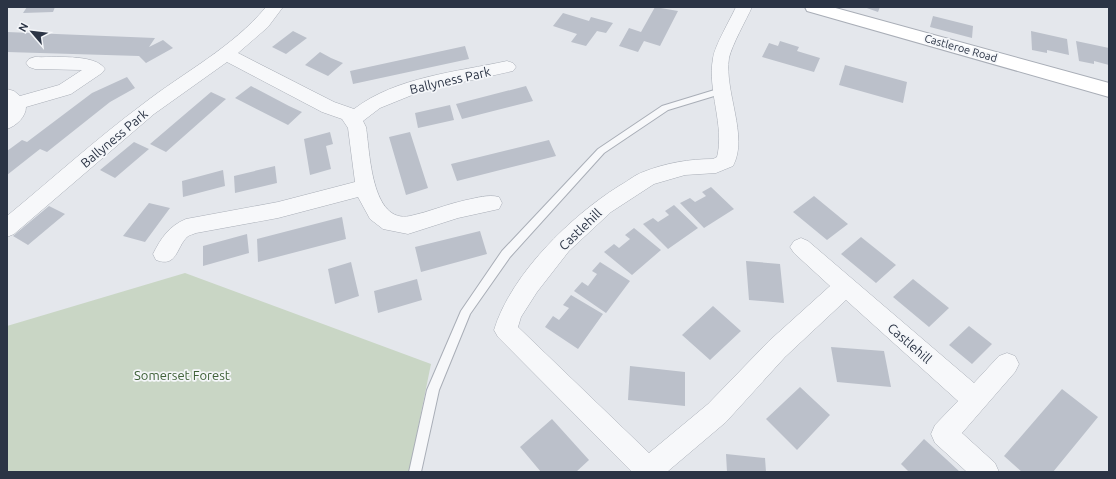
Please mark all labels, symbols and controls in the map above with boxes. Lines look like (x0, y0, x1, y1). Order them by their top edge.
north arrow (12, 12, 52, 52)
text: N (16, 21, 30, 34)
street label: Castleroe Road (923, 32, 999, 64)
street label: Ballyness Park (408, 64, 492, 96)
street label: Ballyness Park (78, 106, 151, 170)
street label: Castlehill (556, 205, 604, 253)
street label: Castlehill (885, 320, 935, 366)
park label: Somerset Forest (134, 368, 230, 382)

